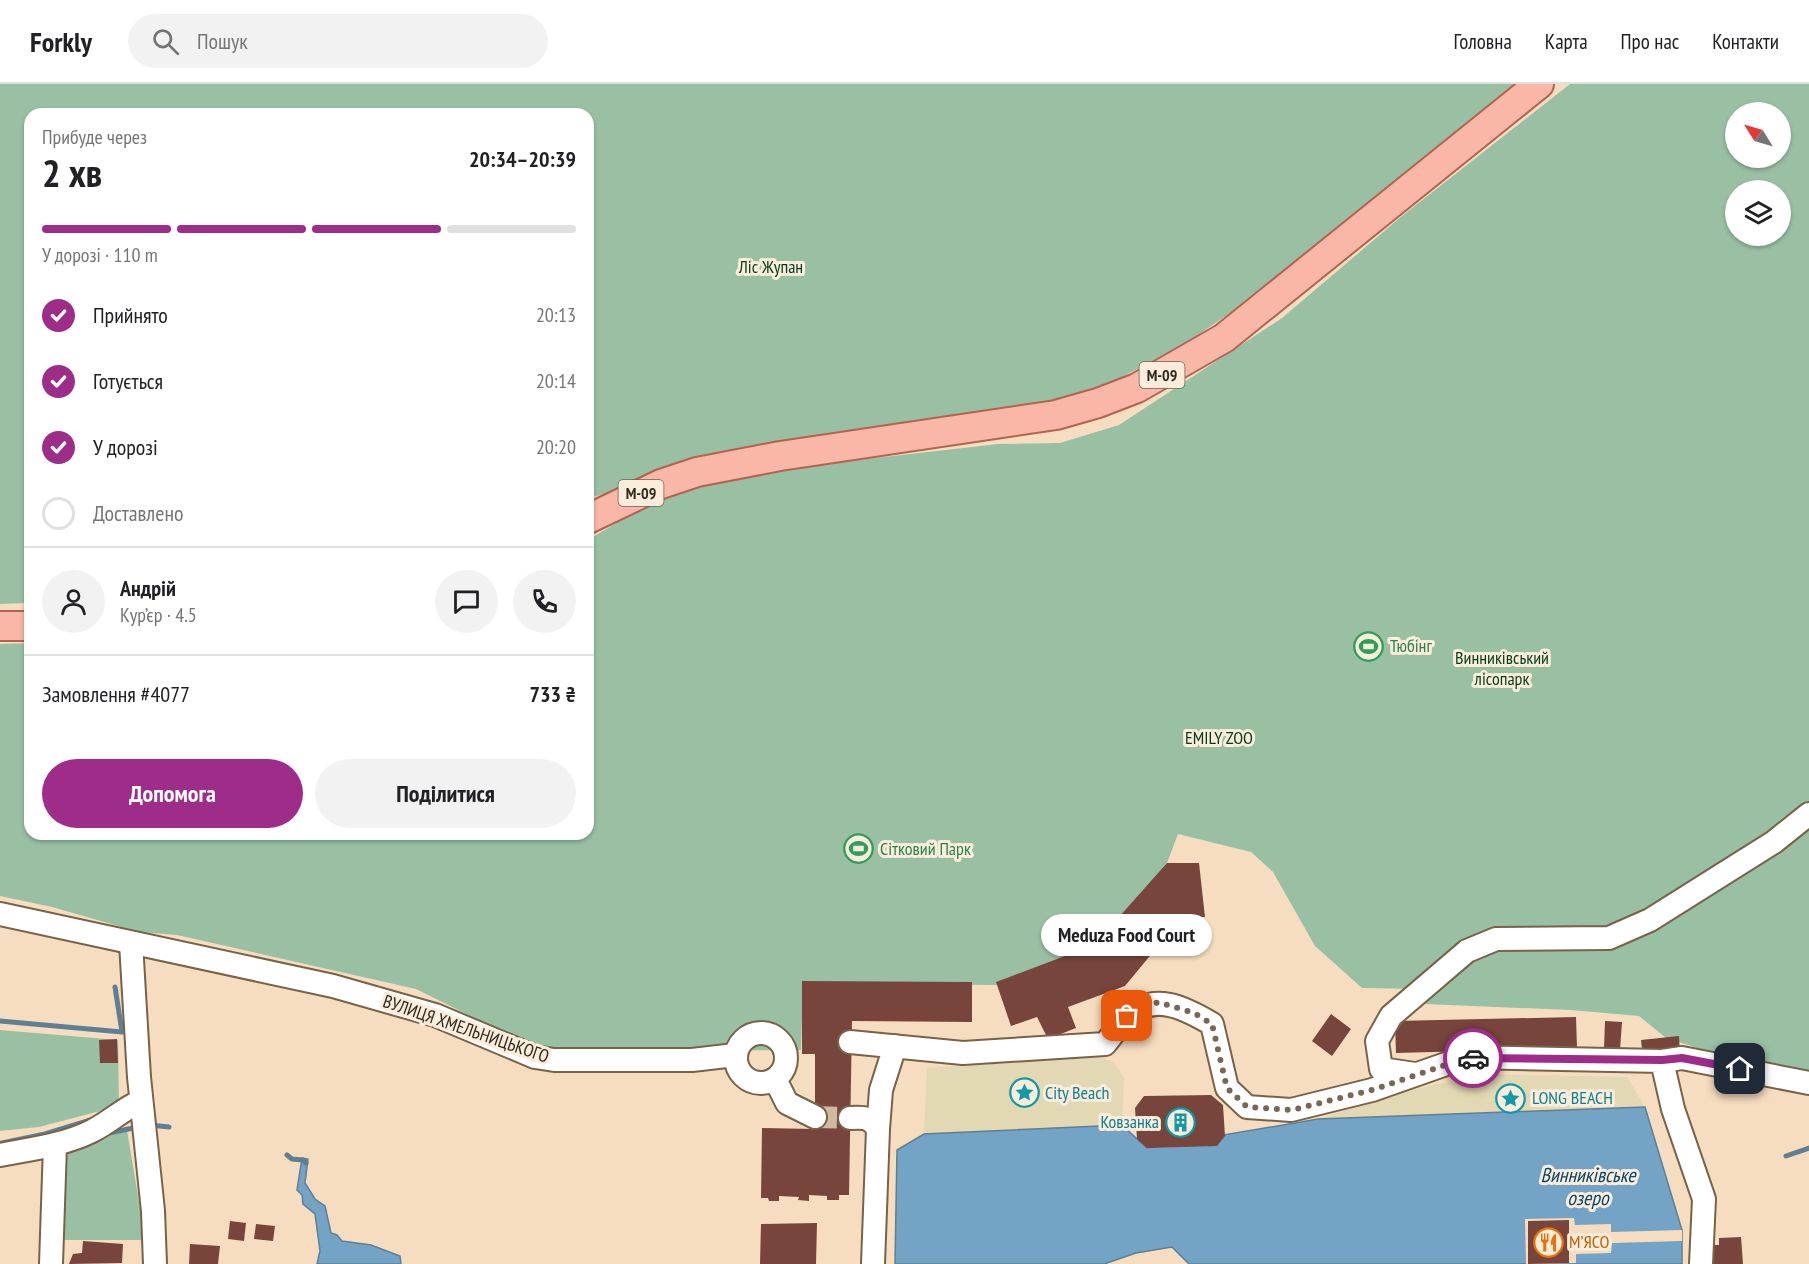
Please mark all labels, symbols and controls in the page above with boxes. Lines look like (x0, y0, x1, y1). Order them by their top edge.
search box (128, 14, 548, 68)
text: Forkly (30, 23, 92, 60)
icon: search (149, 25, 182, 58)
text: Пошук (197, 27, 248, 55)
text: Головна (1454, 28, 1512, 55)
text: Карта (1545, 28, 1588, 55)
text: Про нас (1621, 28, 1679, 55)
text: Контакти (1712, 28, 1779, 55)
north arrow (1725, 102, 1791, 168)
map controls (1725, 102, 1791, 246)
text: Прибуде через (42, 124, 147, 150)
text: 20:34–20:39 (469, 145, 576, 173)
text: 2 хв (42, 147, 102, 198)
button: layers (1725, 180, 1791, 246)
text: У дорозі · 110 m (42, 242, 158, 268)
park label: Ліс Жупан (738, 255, 803, 278)
icon: check (42, 299, 75, 332)
text: Прийнято (93, 301, 168, 329)
text: 20:13 (536, 302, 576, 328)
road number: М-09 (1140, 362, 1184, 388)
icon: check (42, 365, 75, 398)
text: Готується (93, 367, 163, 395)
text: 20:14 (536, 368, 576, 394)
icon: check (42, 431, 75, 464)
text: У дорозі (93, 433, 158, 461)
text: 20:20 (536, 434, 576, 460)
road number: М-09 (618, 480, 664, 506)
text: Доставлено (93, 499, 183, 527)
button: person (42, 570, 105, 633)
button: chat (435, 570, 498, 633)
button: phone (513, 570, 576, 633)
text: Андрій (120, 574, 176, 602)
text: Кур’єр · 4.5 (120, 602, 197, 628)
sports icon: Тюбінг (1353, 630, 1385, 662)
place label: Тюбінг (1390, 634, 1432, 657)
park label: Винниківський лісопарк (1455, 646, 1549, 690)
text: Замовлення #4077 (42, 680, 190, 708)
text: 733 ₴ (529, 680, 576, 708)
park label: EMILY ZOO (1185, 726, 1253, 749)
button: Допомога (42, 759, 303, 828)
button: Поділитися (315, 759, 576, 828)
sports icon: Сітковий Парк (843, 833, 875, 865)
place label: Сітковий Парк (880, 837, 971, 860)
callout: Meduza Food Court (1042, 914, 1212, 956)
text: Meduza Food Court (1058, 922, 1195, 948)
street label: ВУЛИЦЯ ХМЕЛЬНИЦЬКОГО (380, 989, 552, 1068)
pin (1101, 990, 1152, 1041)
icon: bag (1110, 999, 1143, 1032)
courier (1443, 1028, 1503, 1088)
icon: car (1457, 1042, 1490, 1075)
pin (1714, 1043, 1765, 1094)
icon: home (1723, 1052, 1756, 1085)
place icon: City Beach (1008, 1077, 1040, 1109)
place label: City Beach (1045, 1081, 1110, 1104)
place icon: LONG BEACH (1495, 1082, 1527, 1114)
place label: LONG BEACH (1532, 1086, 1613, 1109)
building icon: Ковзанка (1164, 1106, 1196, 1138)
place label: Ковзанка (1100, 1110, 1159, 1133)
water label: Винниківське озеро (1541, 1162, 1637, 1211)
restaurant icon: М’ЯСО (1532, 1226, 1564, 1258)
place label: М’ЯСО (1569, 1230, 1610, 1253)

